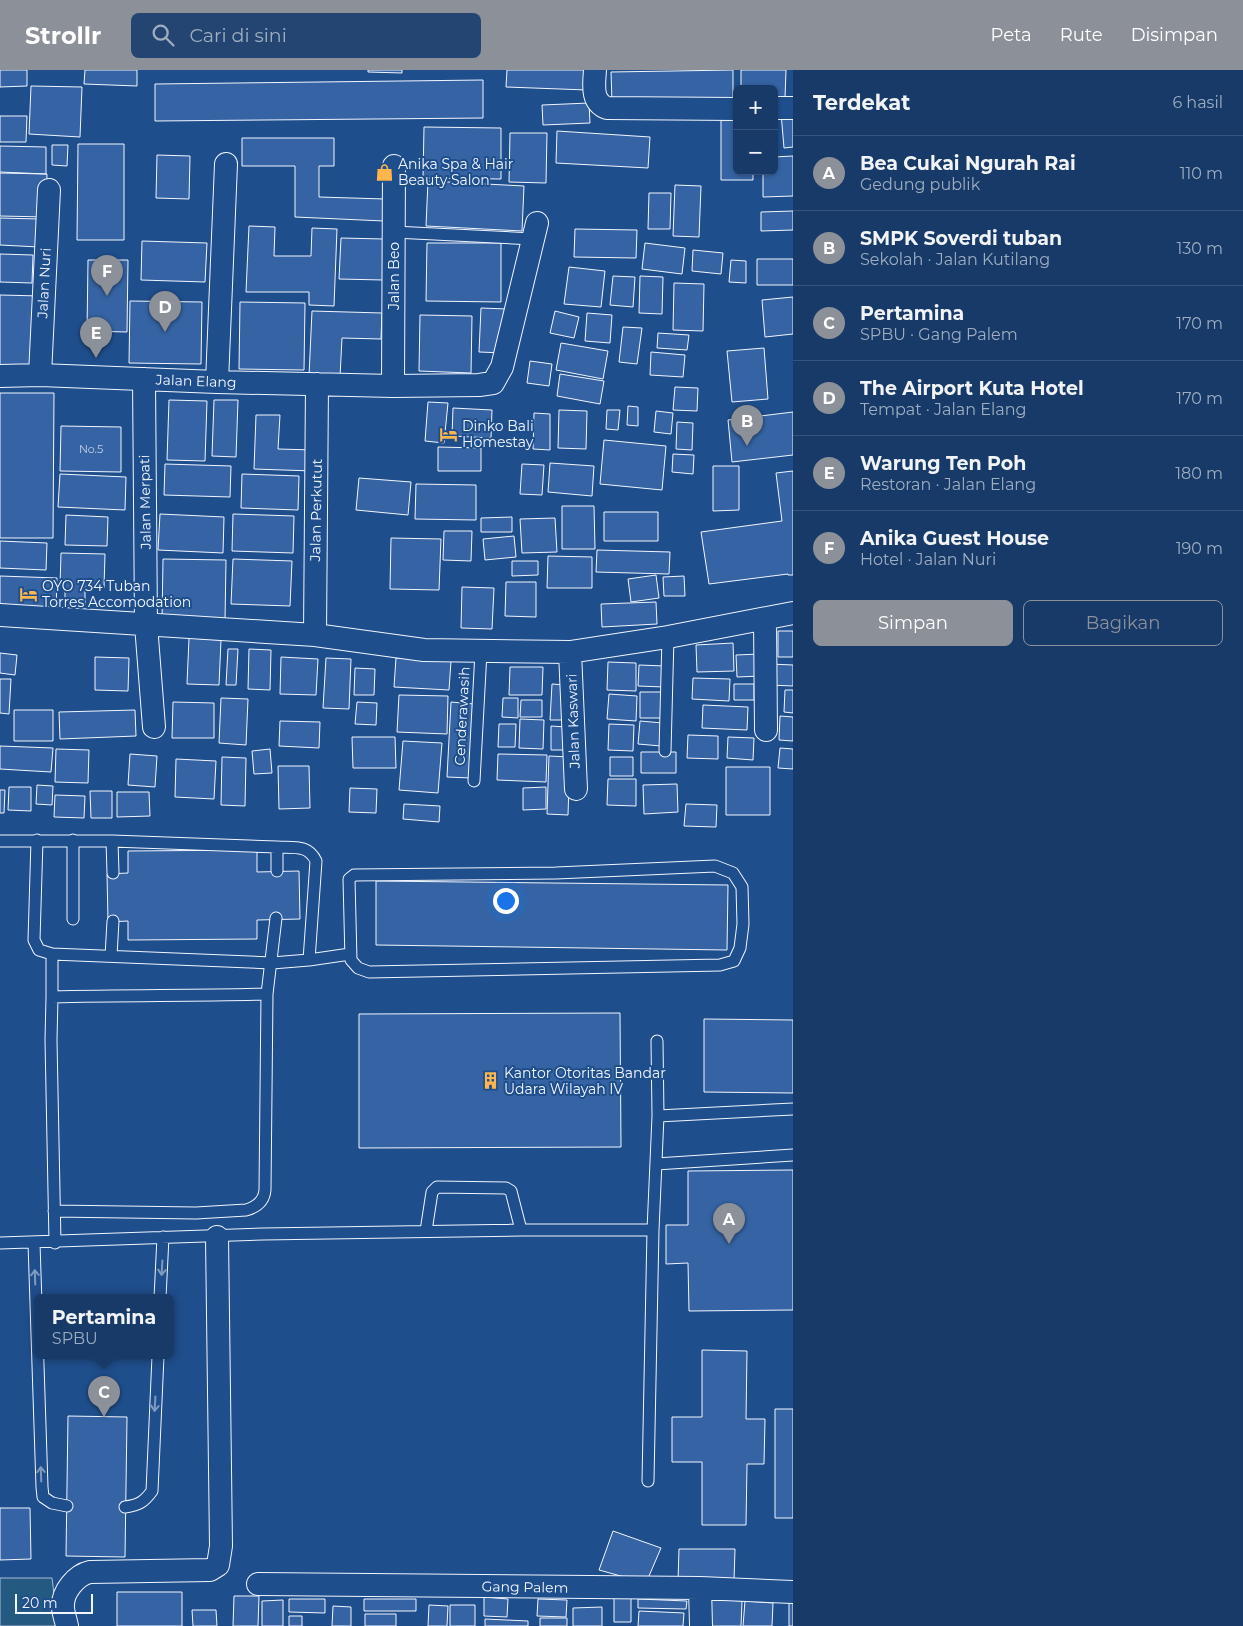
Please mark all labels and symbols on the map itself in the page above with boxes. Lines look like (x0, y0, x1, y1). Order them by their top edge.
place label: Anika Spa & Hair Beauty Salon (398, 155, 514, 189)
shop icon: Anika Spa & Hair Beauty Salon (374, 162, 394, 182)
street label: Jalan Beo (385, 242, 403, 311)
street label: Jalan Nuri (33, 247, 55, 320)
pin: F (91, 255, 123, 296)
pin: D (149, 291, 181, 332)
pin: E (80, 317, 112, 358)
street label: Jalan Elang (154, 371, 237, 391)
pin: B (731, 405, 763, 446)
place label: Dinko Bali Homestay (462, 417, 534, 451)
hotel icon: Dinko Bali Homestay (438, 424, 458, 444)
house number: No.5 (79, 442, 103, 456)
street label: Jalan Merpati (135, 454, 155, 551)
street label: Jalan Perkutut (306, 458, 326, 562)
place label: OYO 734 Tuban Torres Accomodation (42, 577, 191, 611)
hotel icon: OYO 734 Tuban Torres Accomodation (18, 584, 38, 604)
street label: Cenderawasih (450, 666, 474, 766)
street label: Jalan Kaswari (562, 673, 584, 770)
your location (493, 888, 519, 914)
place label: Kantor Otoritas Bandar Udara Wilayah IV (504, 1064, 666, 1098)
building icon: Kantor Otoritas Bandar Udara Wilayah IV (480, 1071, 500, 1091)
pin: A (713, 1203, 745, 1244)
one-way arrow (157, 1260, 166, 1276)
one-way arrow (30, 1269, 39, 1285)
pin: C (88, 1376, 120, 1417)
one-way arrow (151, 1396, 160, 1412)
one-way arrow (37, 1466, 46, 1482)
street label: Gang Palem (481, 1577, 569, 1597)
scale bar (15, 1591, 92, 1614)

